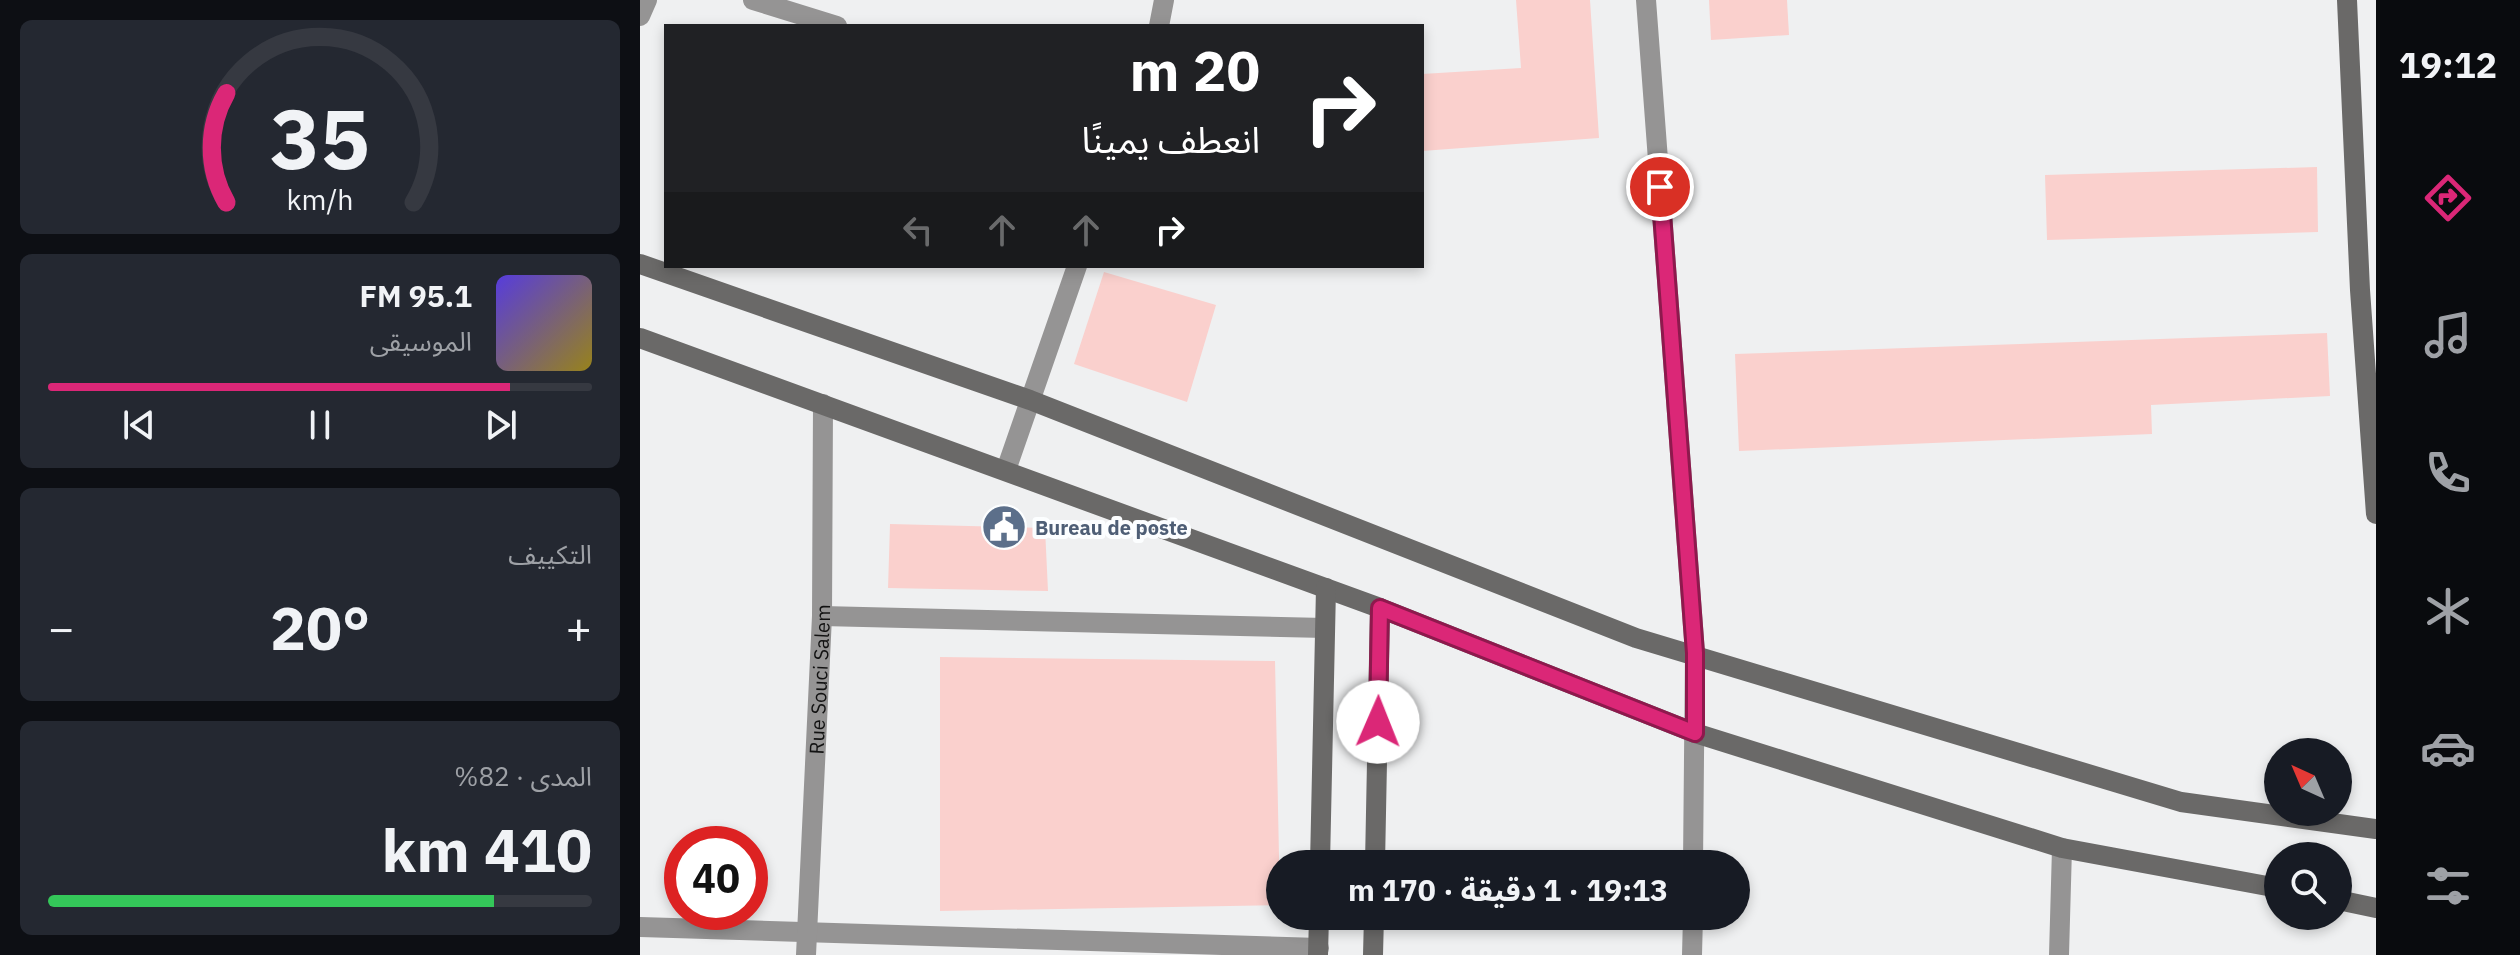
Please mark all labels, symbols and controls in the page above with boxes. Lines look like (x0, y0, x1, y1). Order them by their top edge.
text: 20 m (1130, 34, 1260, 106)
text: 19:12 (2399, 41, 2497, 88)
icon: right (1288, 56, 1392, 160)
text: 35 (270, 83, 370, 191)
text: انعطف يمينًا (1082, 116, 1260, 163)
pin (1626, 153, 1694, 221)
icon: arrive (1638, 165, 1682, 209)
icon: directions (2420, 170, 2476, 226)
text: km/h (286, 181, 354, 218)
icon: left (896, 208, 940, 252)
icon: ahead (980, 208, 1024, 252)
icon: ahead (1064, 208, 1108, 252)
icon: right (1148, 208, 1192, 252)
text: 95.1 FM (359, 276, 472, 315)
icon: music (2420, 307, 2476, 363)
text: الموسيقى (370, 324, 472, 358)
icon: previous (117, 403, 161, 447)
icon: pause (298, 403, 342, 447)
icon: next (479, 403, 523, 447)
icon: phone (2420, 445, 2476, 501)
public building icon: Bureau de poste (980, 503, 1028, 551)
place label: Bureau de poste (1035, 514, 1188, 541)
text: التكييف (508, 537, 592, 571)
icon: climate (2420, 583, 2476, 639)
text: 20° (270, 588, 370, 667)
text: − (48, 599, 74, 656)
text: + (566, 599, 592, 656)
street label: Rue Souci Salem (802, 604, 836, 755)
position arrow (1336, 680, 1420, 764)
icon: car (2420, 720, 2476, 776)
north arrow (2264, 738, 2352, 826)
map controls (2264, 738, 2352, 930)
text: المدى · 82% (454, 759, 592, 793)
text: 410 km (382, 810, 592, 889)
speed limit sign: 40 (664, 826, 768, 930)
button: search (2264, 842, 2352, 930)
icon: filters (2420, 858, 2476, 914)
text: 19:13 · 1 دقيقة · 170 m (1348, 870, 1668, 909)

